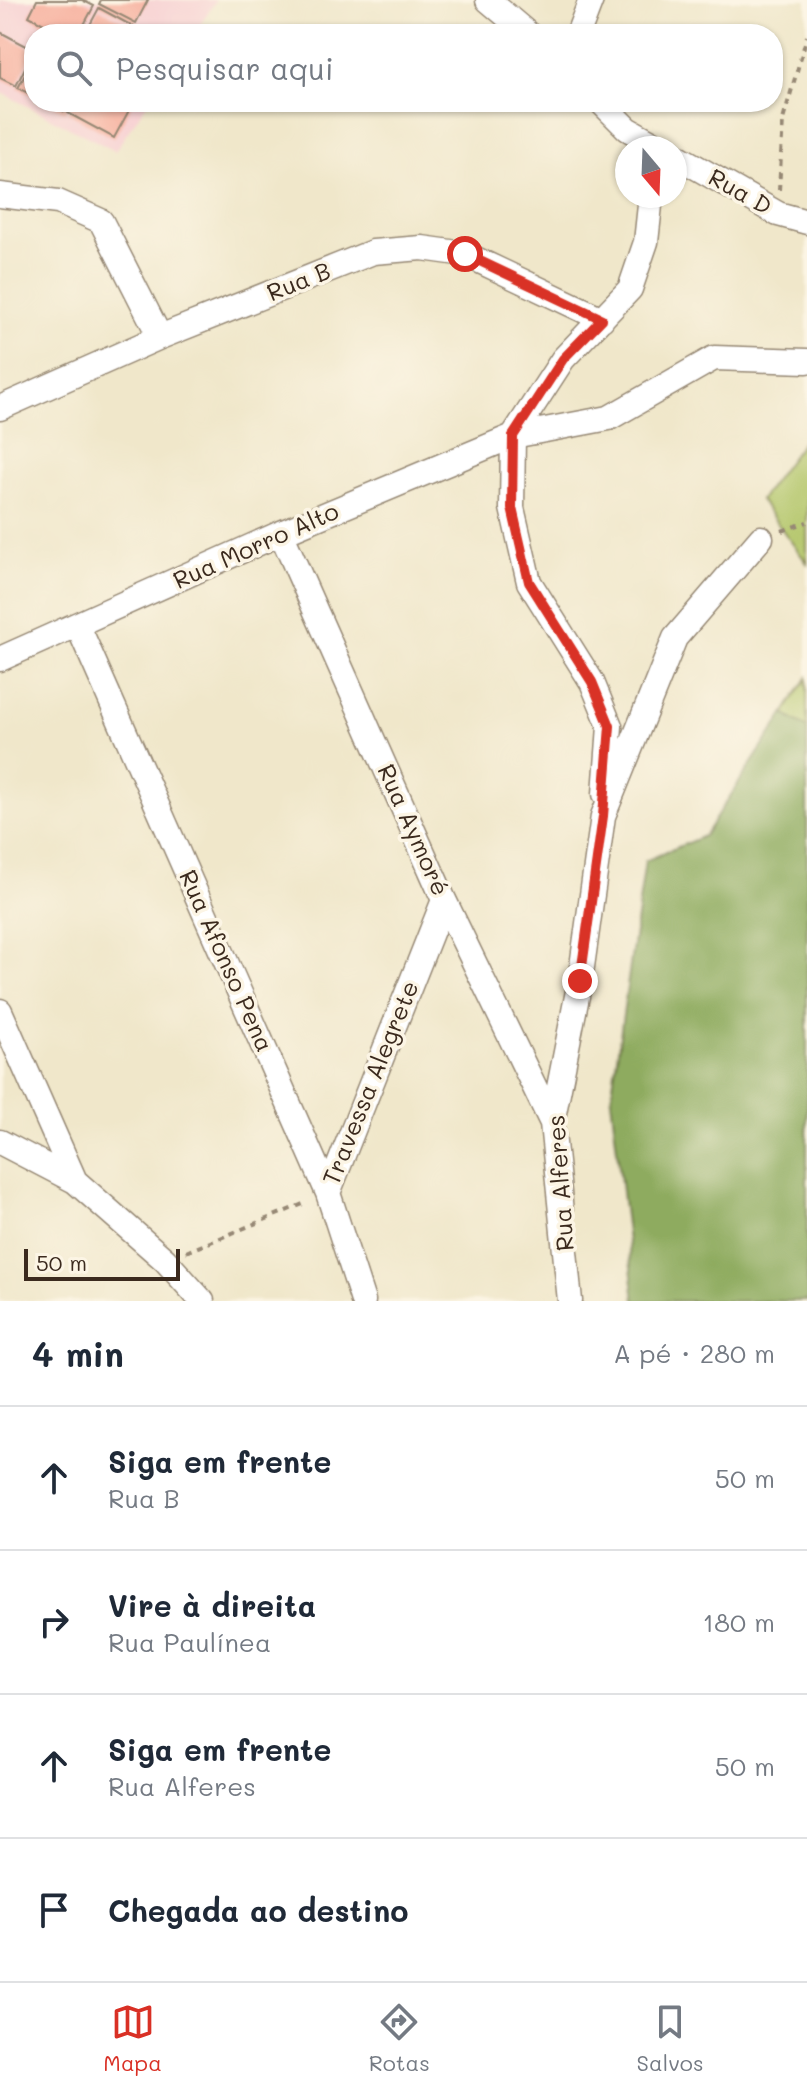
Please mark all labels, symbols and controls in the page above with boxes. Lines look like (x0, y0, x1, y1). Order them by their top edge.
search box (24, 24, 783, 112)
icon: search (52, 46, 96, 90)
text: Pesquisar aqui (116, 48, 334, 88)
north arrow (615, 136, 687, 208)
street label: Rua D (704, 161, 778, 221)
route start (447, 236, 483, 272)
street label: Rua B (262, 254, 335, 307)
street label: Rua Morro Alto (168, 494, 343, 595)
street label: Rua Aymoré (372, 759, 457, 900)
street label: Rua Afonso Pena (173, 865, 281, 1056)
route end (562, 963, 598, 999)
street label: Travessa Alegrete (314, 976, 425, 1189)
street label: Rua Alferes (539, 1114, 580, 1252)
scale bar (24, 1245, 180, 1281)
text: 50 m (36, 1248, 87, 1277)
text: 4 min (32, 1331, 124, 1376)
text: A pé · 280 m (613, 1336, 775, 1370)
text: Siga em frente (108, 1441, 331, 1481)
icon: ahead (32, 1456, 76, 1500)
text: 50 m (715, 1461, 775, 1495)
text: Rua B (108, 1481, 180, 1515)
text: Vire à direita (108, 1585, 316, 1625)
icon: right (32, 1600, 76, 1644)
text: 180 m (703, 1605, 775, 1639)
text: Rua Paulínea (108, 1625, 271, 1659)
text: Siga em frente (108, 1729, 331, 1769)
icon: ahead (32, 1744, 76, 1788)
text: 50 m (715, 1749, 775, 1783)
text: Rua Alferes (108, 1769, 256, 1803)
icon: arrive (32, 1888, 76, 1932)
text: Chegada ao destino (108, 1890, 408, 1930)
tab: Mapa (103, 2000, 162, 2077)
tab: Rotas (369, 2000, 430, 2077)
tab: Salvos (637, 2000, 704, 2077)

